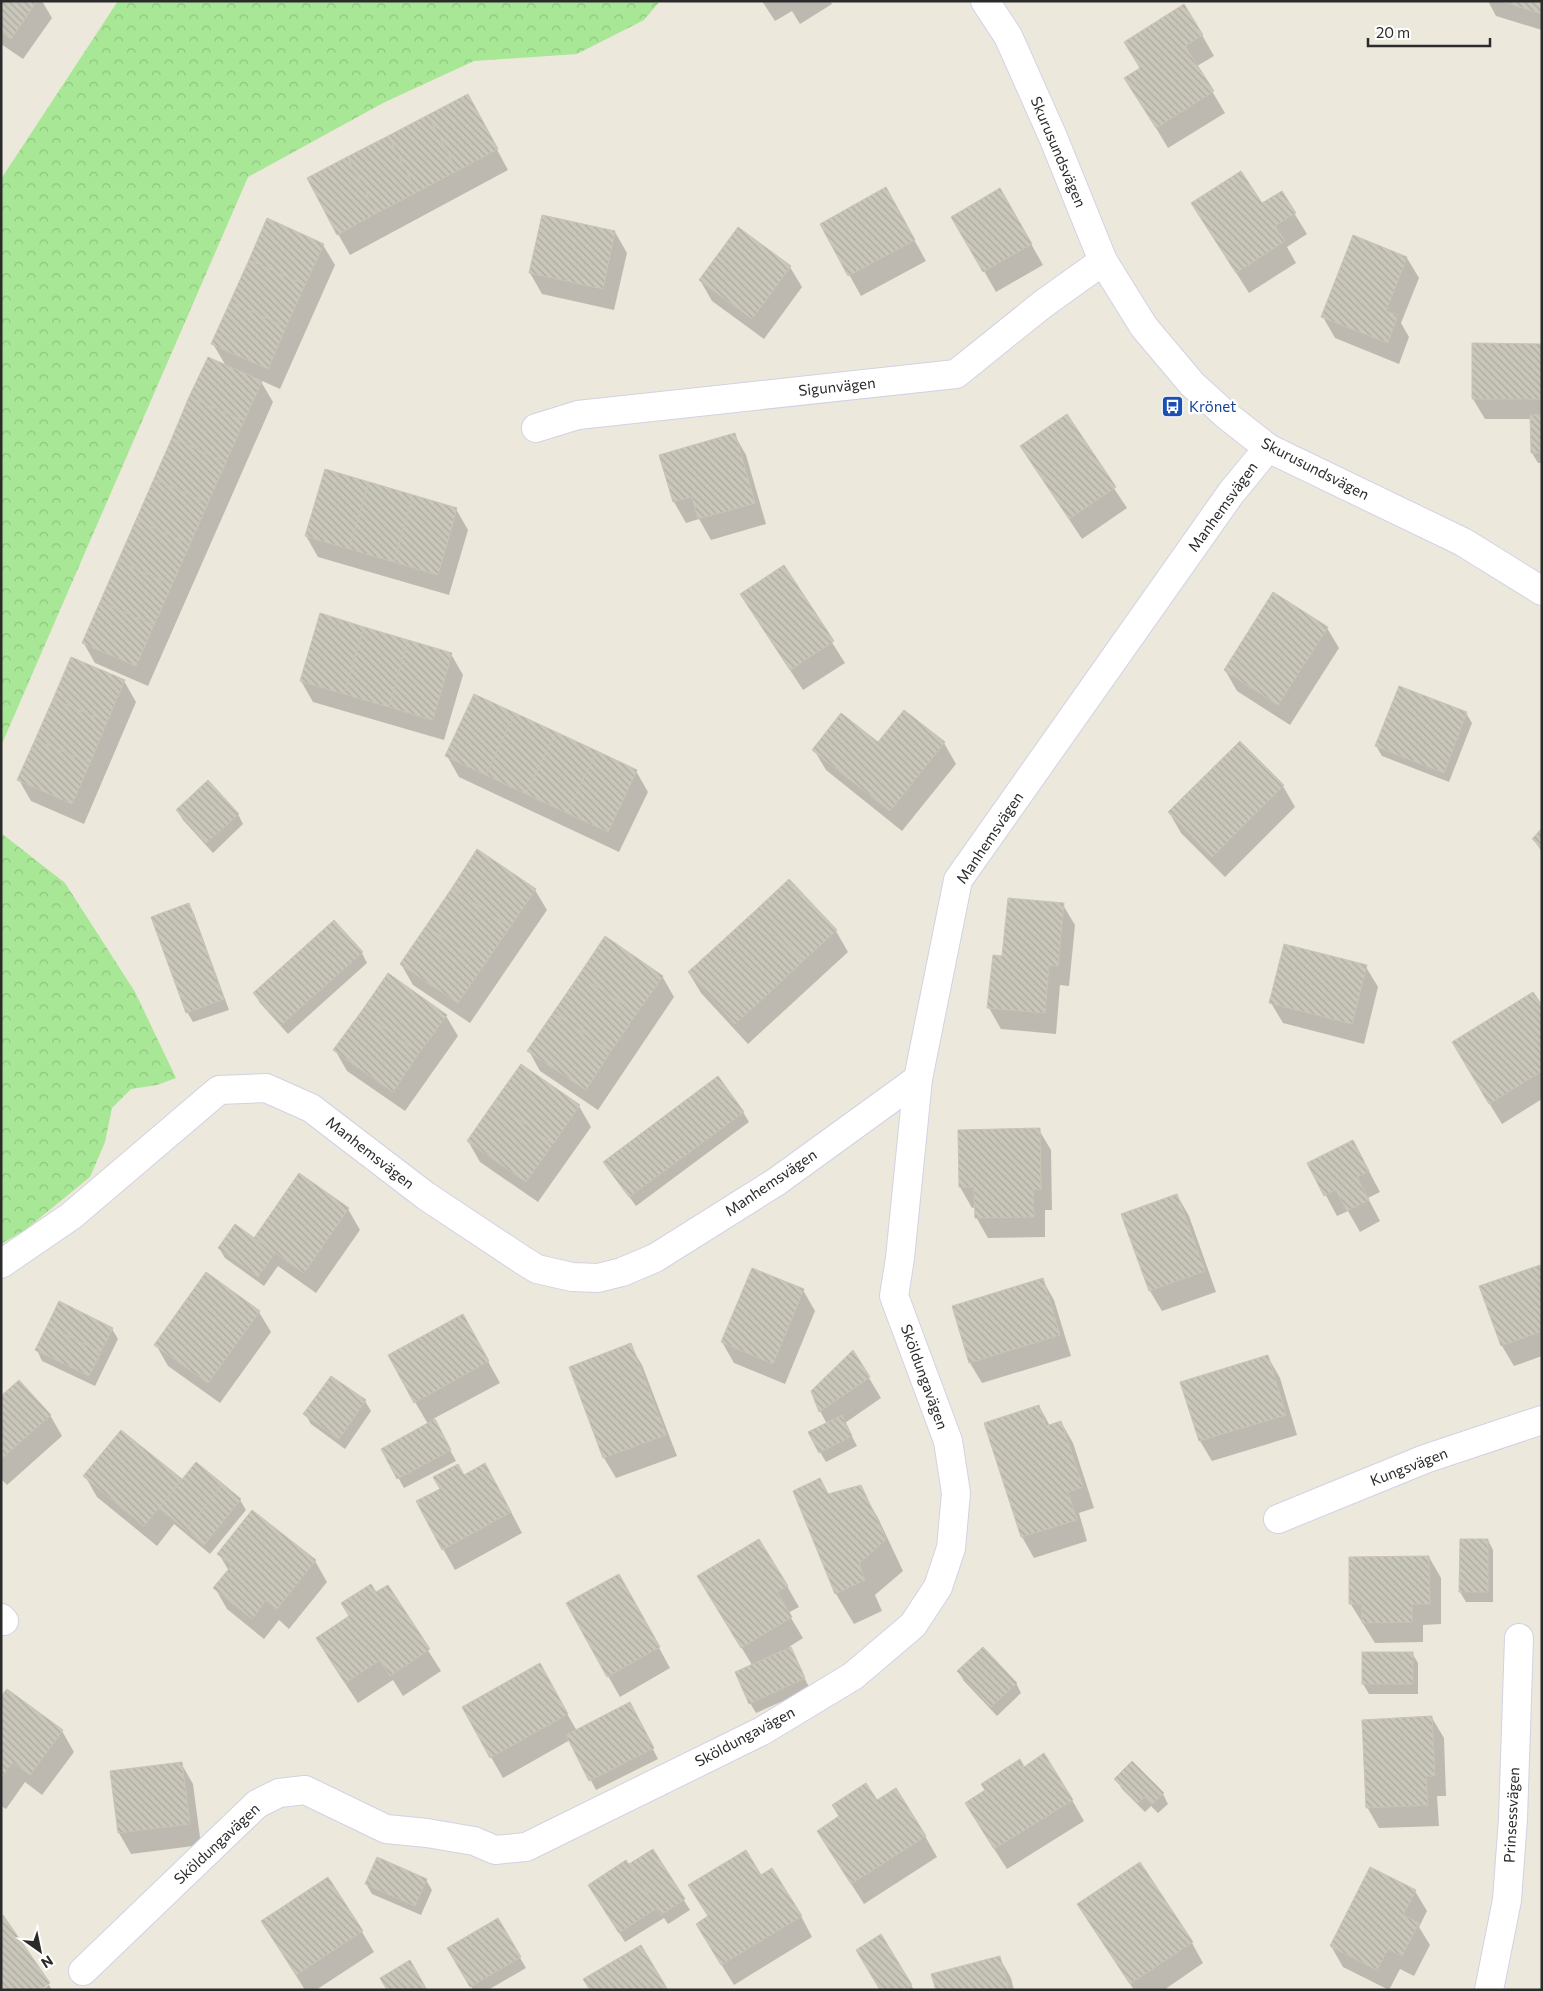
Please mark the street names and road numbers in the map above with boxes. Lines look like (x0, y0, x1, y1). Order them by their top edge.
street label: Skurusundsvägen (1027, 93, 1090, 210)
street label: Sigunvägen (797, 373, 876, 399)
street label: Skurusundsvägen (1259, 433, 1372, 503)
street label: Manhemsvägen (1184, 458, 1261, 555)
street label: Manhemsvägen (952, 788, 1026, 887)
street label: Manhemsvägen (323, 1112, 418, 1192)
street label: Manhemsvägen (721, 1145, 820, 1219)
street label: Sköldungavägen (898, 1322, 952, 1432)
street label: Kungsvägen (1367, 1443, 1450, 1489)
street label: Sköldungavägen (692, 1702, 798, 1770)
street label: Prinsessvägen (1500, 1767, 1522, 1863)
street label: Sköldungavägen (170, 1799, 263, 1888)

